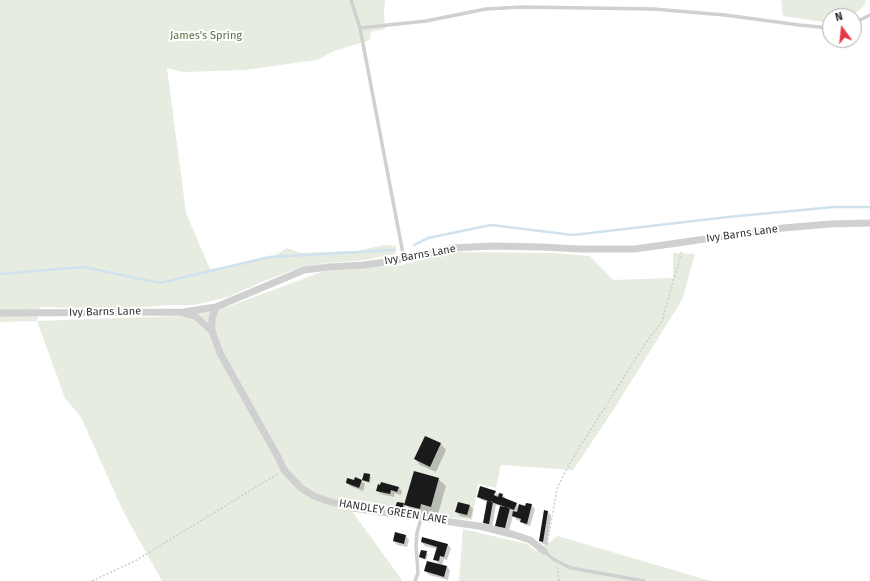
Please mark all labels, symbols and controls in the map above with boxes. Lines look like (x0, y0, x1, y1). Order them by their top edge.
north arrow (822, 8, 862, 48)
text: N (834, 10, 844, 24)
park label: James's Spring (170, 29, 242, 43)
street label: Ivy Barns Lane (705, 222, 779, 246)
street label: Ivy Barns Lane (383, 242, 457, 268)
street label: Ivy Barns Lane (69, 305, 141, 319)
street label: HANDLEY GREEN LANE (338, 497, 448, 527)

